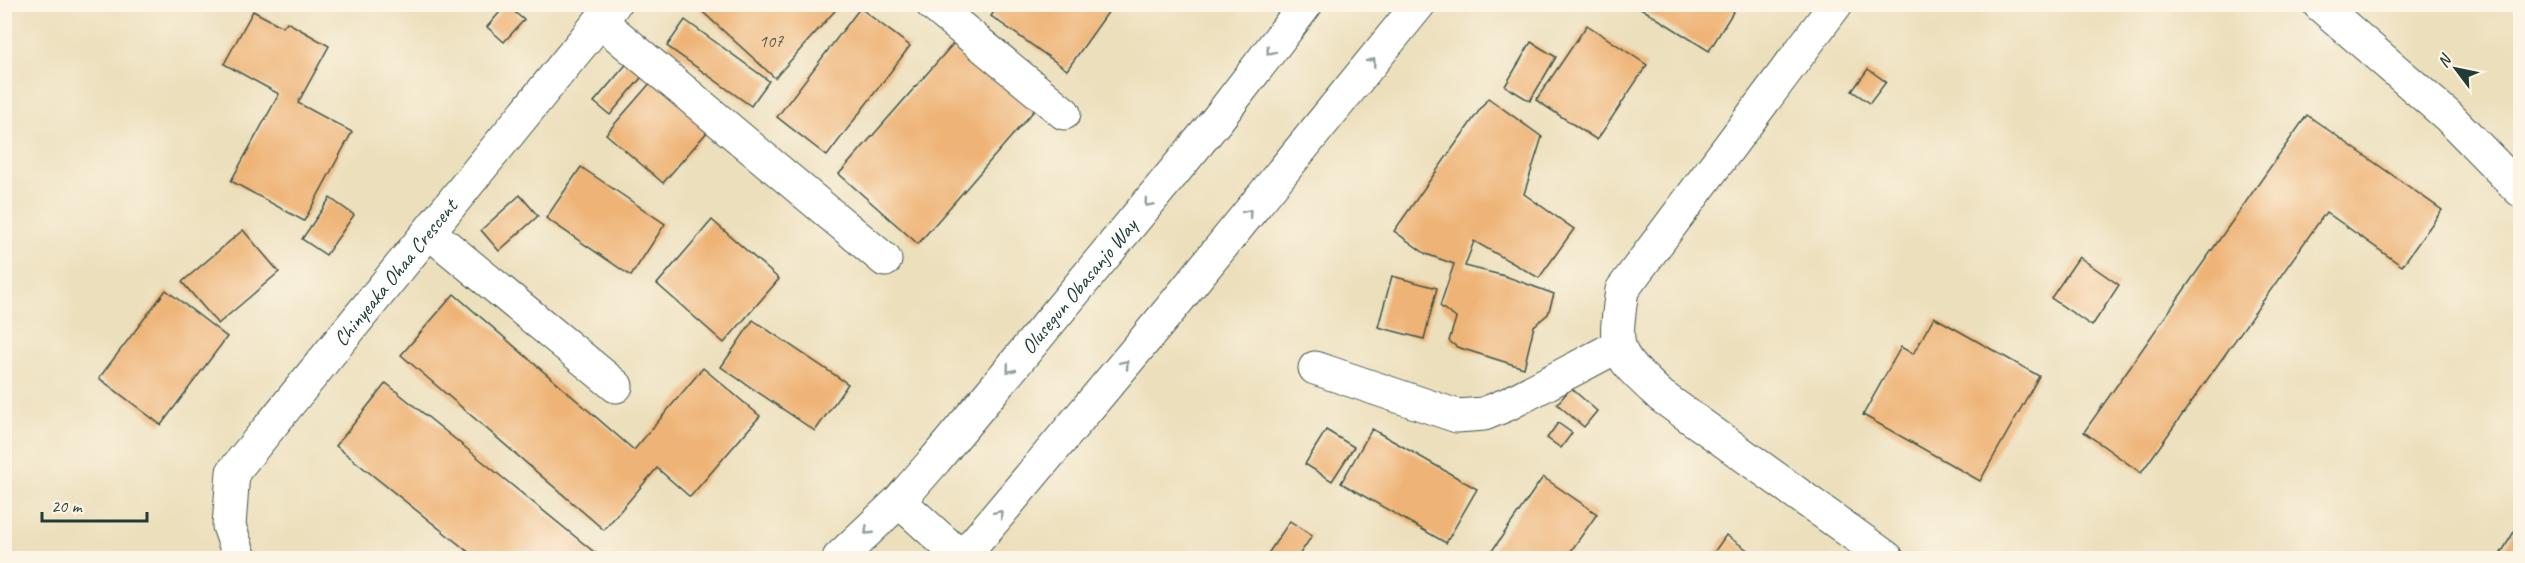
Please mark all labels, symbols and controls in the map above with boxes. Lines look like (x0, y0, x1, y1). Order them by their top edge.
house number: 107 (759, 30, 784, 52)
north arrow (2426, 39, 2486, 99)
one-way arrow (1267, 44, 1278, 55)
text: N (2433, 49, 2457, 71)
one-way arrow (1364, 58, 1375, 69)
street label: Chinyeaka Ohaa Crescent (328, 192, 464, 351)
one-way arrow (1144, 196, 1155, 207)
one-way arrow (1241, 209, 1252, 220)
street label: Olusegun Obasanjo Way (1015, 212, 1144, 359)
one-way arrow (1117, 360, 1128, 371)
one-way arrow (1007, 362, 1018, 373)
scale bar (42, 485, 147, 523)
text: 20 m (51, 495, 84, 517)
one-way arrow (992, 510, 1003, 521)
one-way arrow (864, 524, 874, 535)

